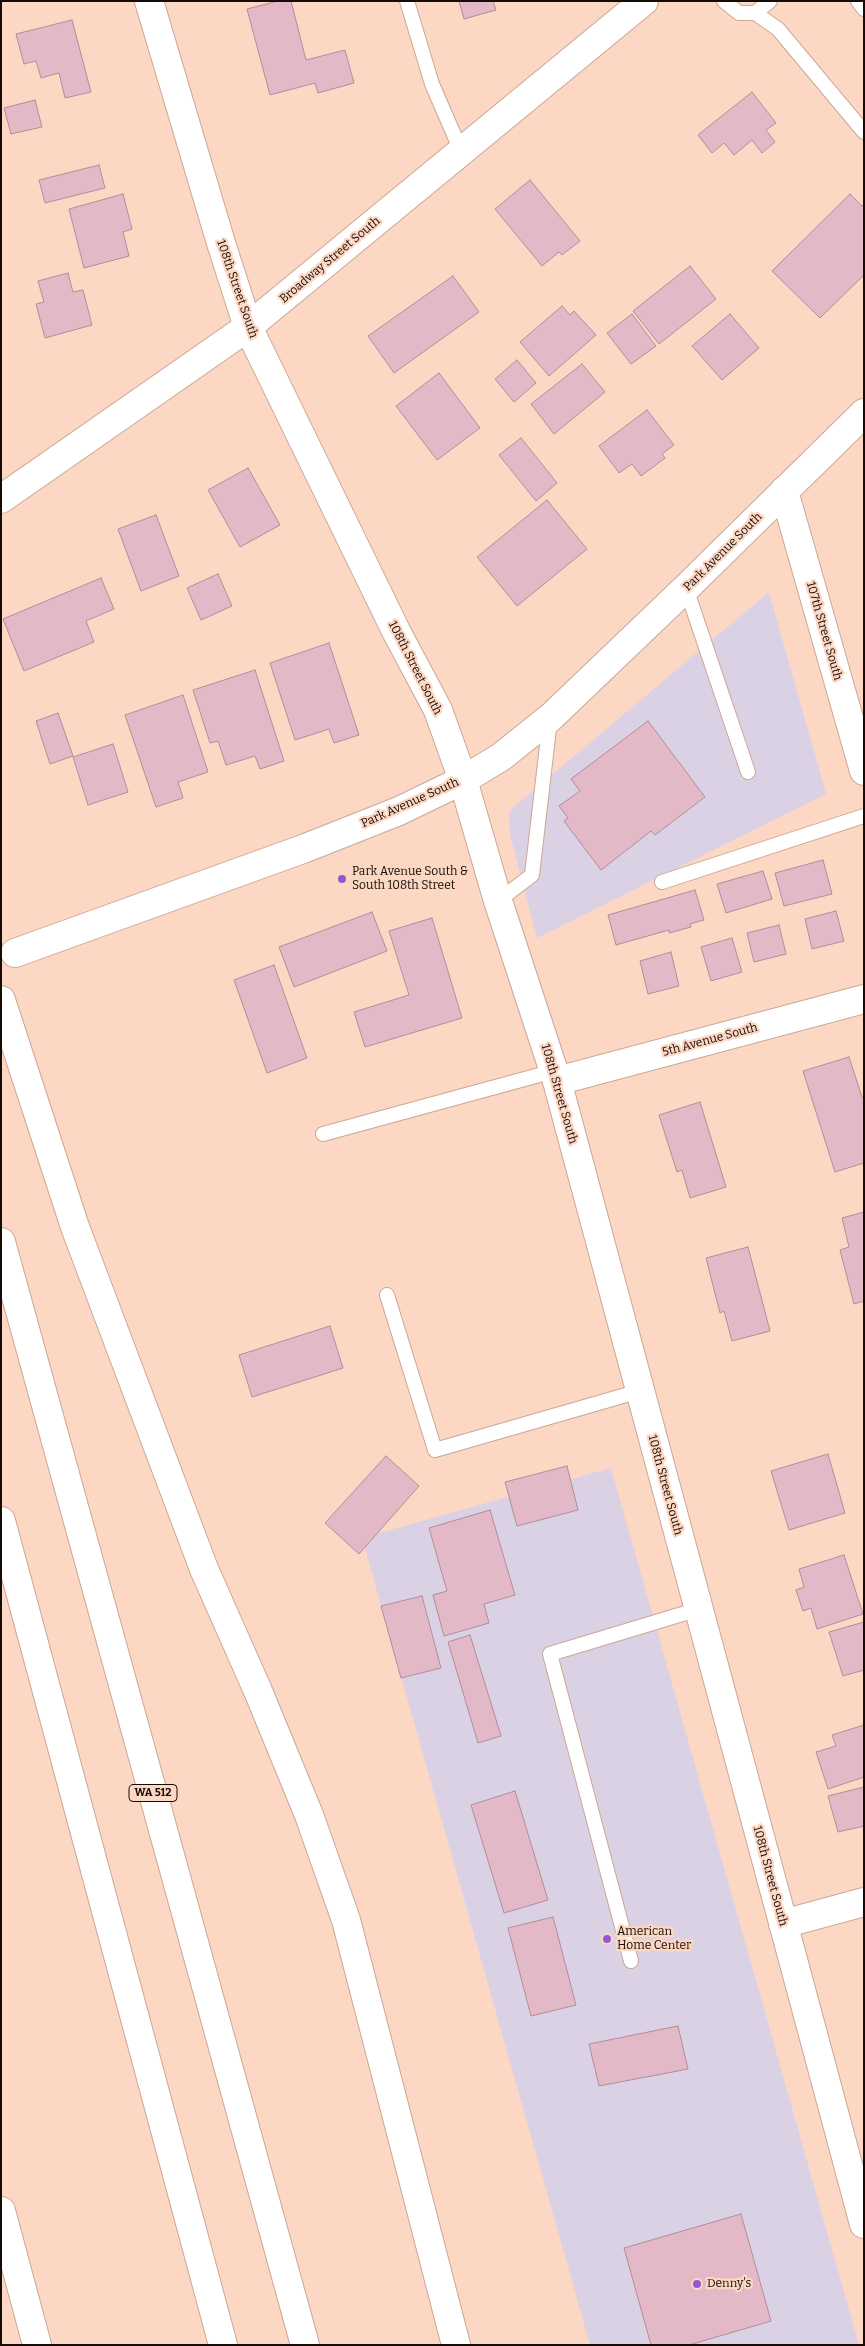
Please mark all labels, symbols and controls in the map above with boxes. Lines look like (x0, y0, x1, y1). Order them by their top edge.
street label: Broadway Street South (277, 214, 383, 306)
street label: 108th Street South (213, 238, 261, 340)
street label: Park Avenue South (681, 510, 765, 594)
street label: 107th Street South (803, 580, 845, 682)
street label: 108th Street South (385, 619, 445, 717)
street label: Park Avenue South (359, 775, 461, 831)
place label: Park Avenue South & South 108th Street (352, 865, 468, 893)
marker: Park Avenue South & South 108th Street (336, 873, 348, 885)
street label: 5th Avenue South (661, 1020, 759, 1060)
street label: 108th Street South (538, 1042, 580, 1146)
street label: 108th Street South (645, 1433, 685, 1537)
road number: WA 512 (129, 1785, 177, 1802)
street label: 108th Street South (750, 1824, 790, 1928)
place label: American Home Center (617, 1925, 691, 1953)
marker: American Home Center (601, 1933, 613, 1945)
place label: Denny's (707, 2277, 751, 2291)
marker: Denny's (691, 2278, 703, 2290)

